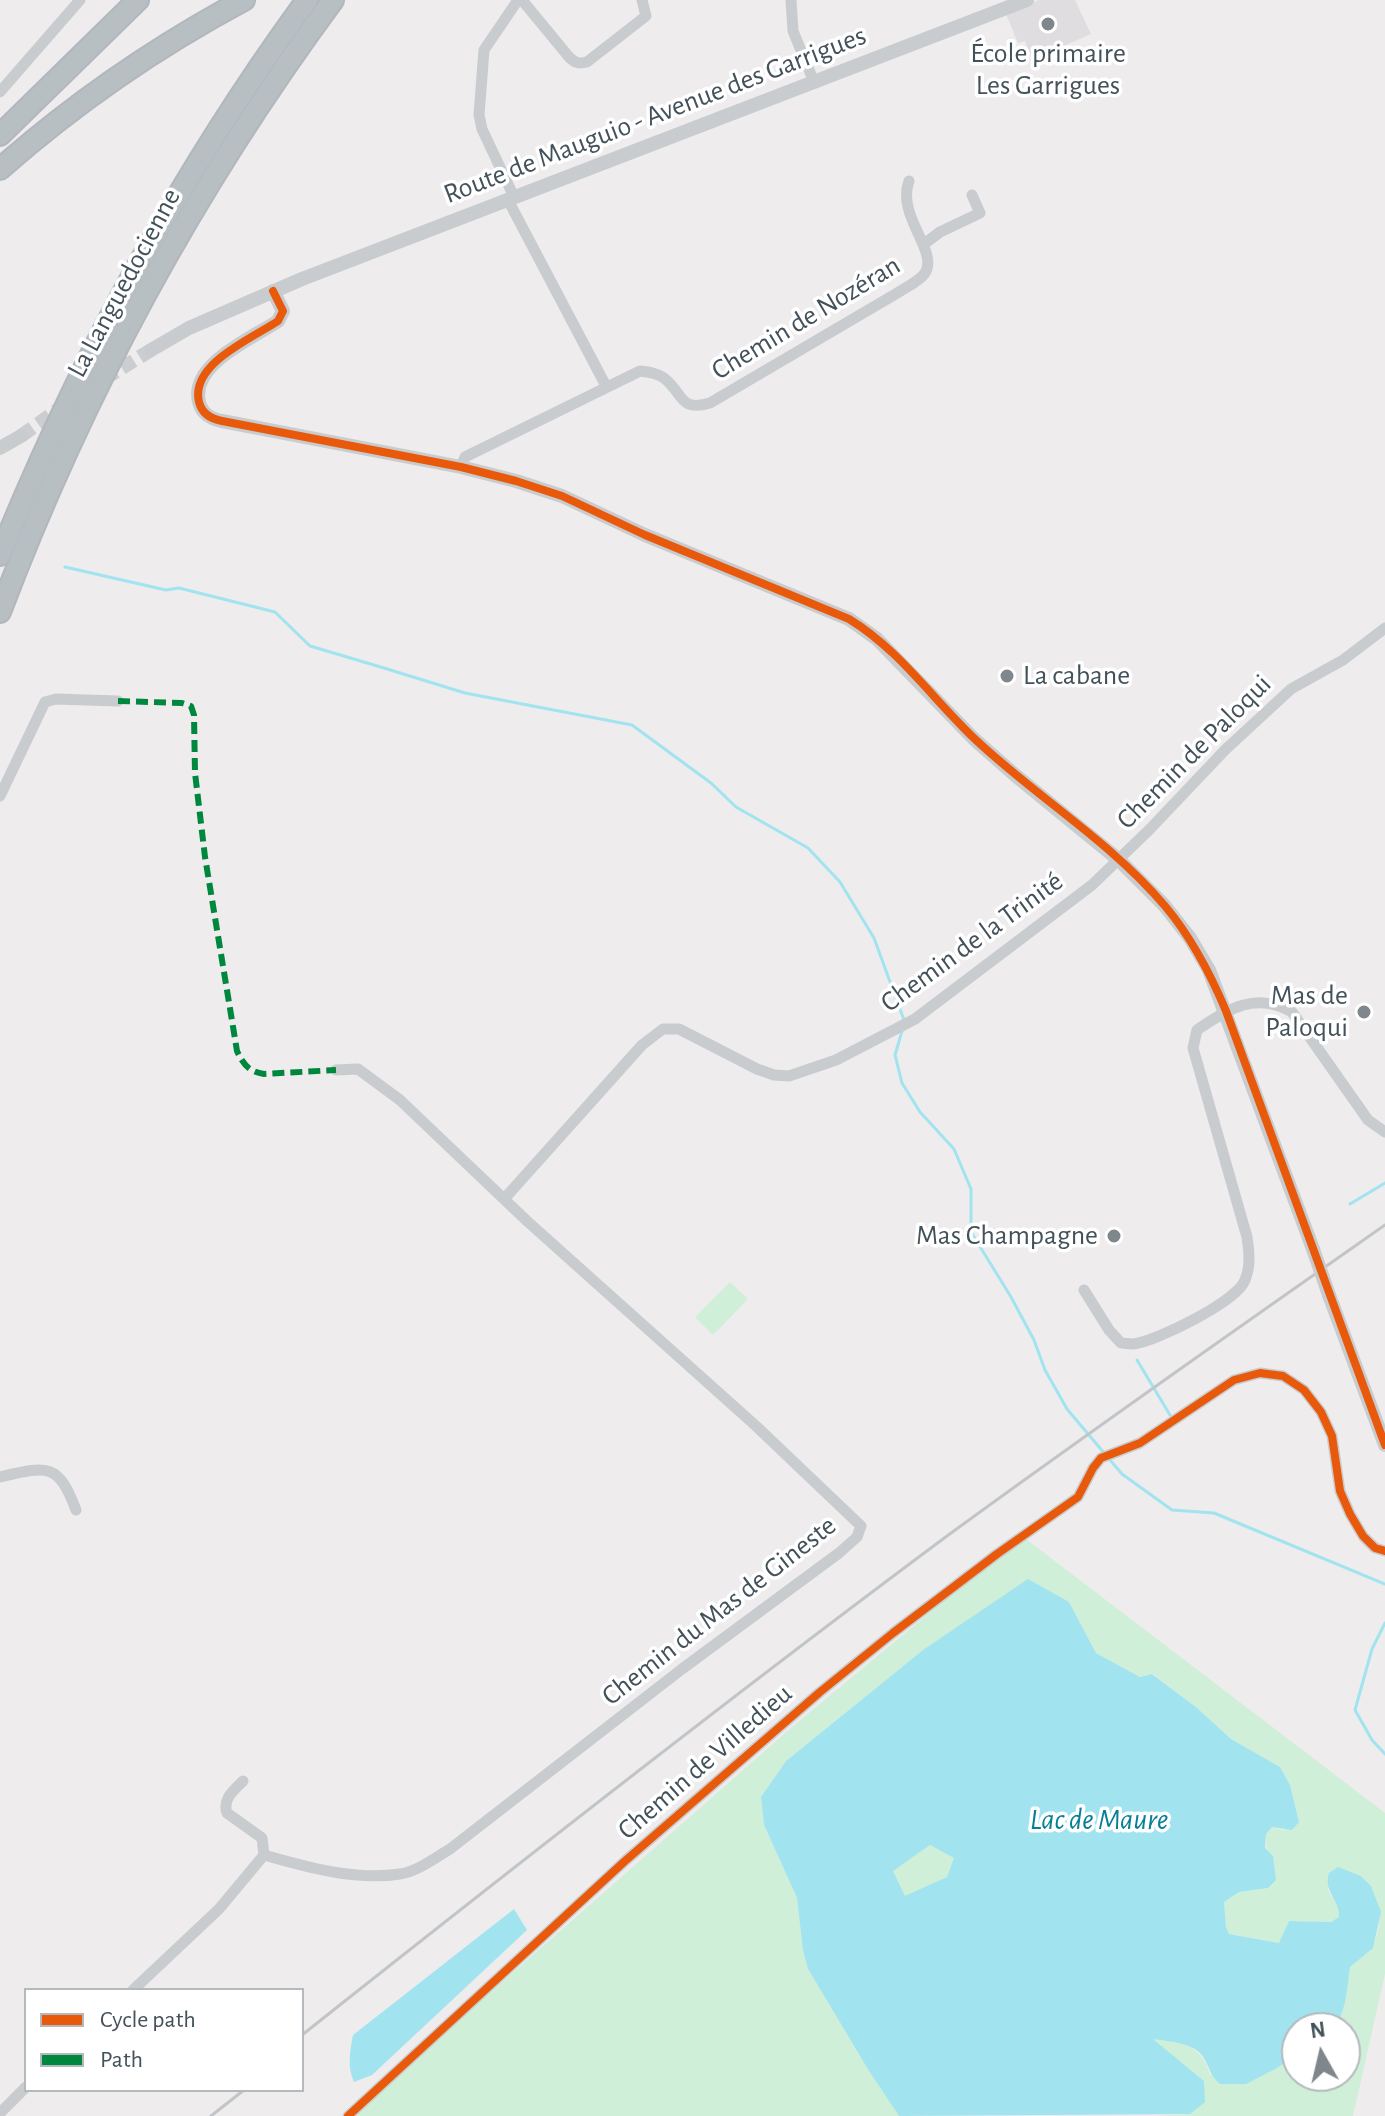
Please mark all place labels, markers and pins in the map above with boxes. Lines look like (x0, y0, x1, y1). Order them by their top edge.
marker: École primaire Les Garrigues (1039, 15, 1057, 33)
place label: École primaire Les Garrigues (970, 37, 1126, 103)
place label: La cabane (1023, 659, 1130, 693)
marker: La cabane (998, 667, 1016, 685)
place label: Mas de Paloqui (1265, 979, 1348, 1045)
marker: Mas de Paloqui (1355, 1003, 1373, 1021)
place label: Mas Champagne (916, 1219, 1098, 1253)
marker: Mas Champagne (1105, 1227, 1123, 1245)

